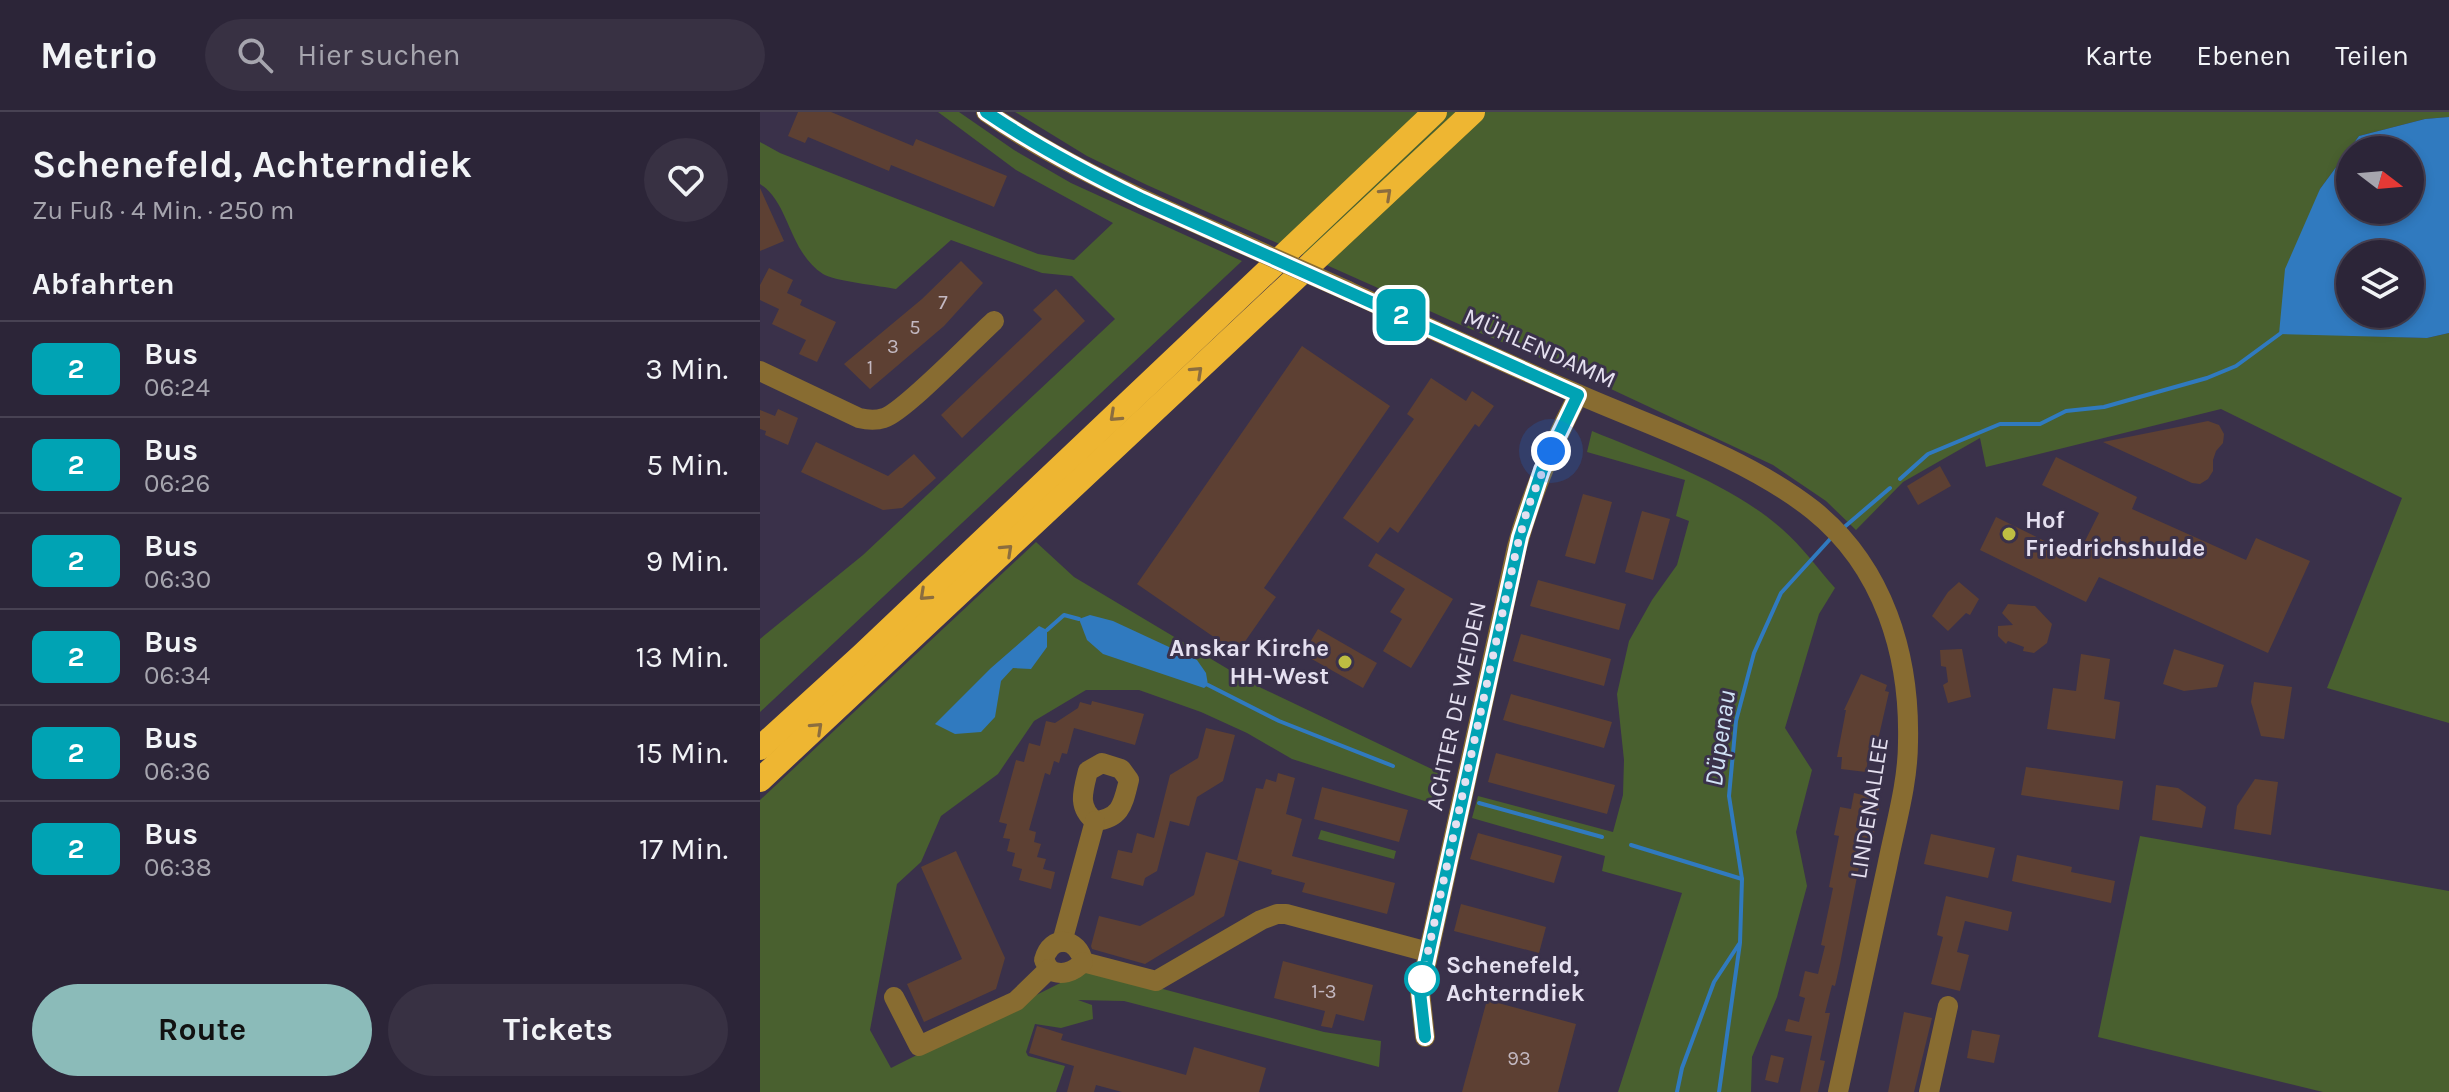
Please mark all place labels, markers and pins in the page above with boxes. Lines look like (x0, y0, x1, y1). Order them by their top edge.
place label: Hof Friedrichshulde (2025, 506, 2205, 562)
marker: Hof Friedrichshulde (2000, 525, 2018, 543)
place label: Anskar Kirche HH-West (1169, 634, 1329, 690)
marker: Anskar Kirche HH-West (1336, 653, 1354, 671)
place label: Schenefeld, Achterndiek (1446, 951, 1585, 1007)
marker: Schenefeld, Achterndiek (1405, 962, 1439, 996)

